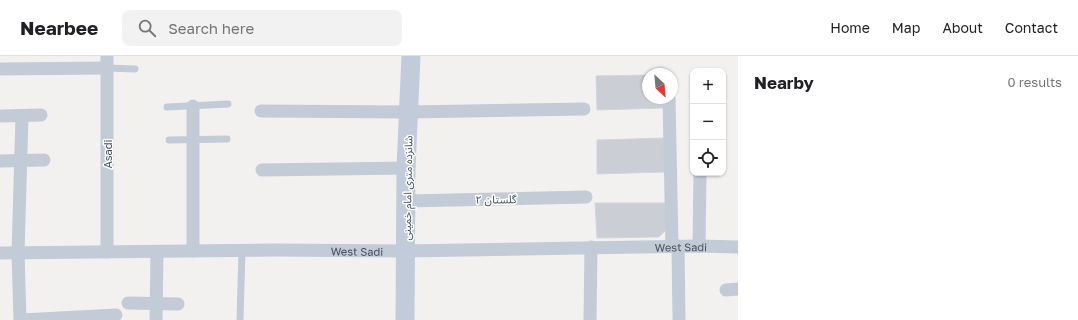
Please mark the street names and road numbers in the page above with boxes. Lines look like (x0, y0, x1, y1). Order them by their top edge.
street label: شانزده متری امام خمینی (400, 135, 416, 241)
street label: Asadi (101, 139, 114, 169)
street label: گلستان ۲ (475, 192, 517, 207)
street label: West Sadi (655, 239, 707, 253)
street label: West Sadi (331, 244, 383, 257)

